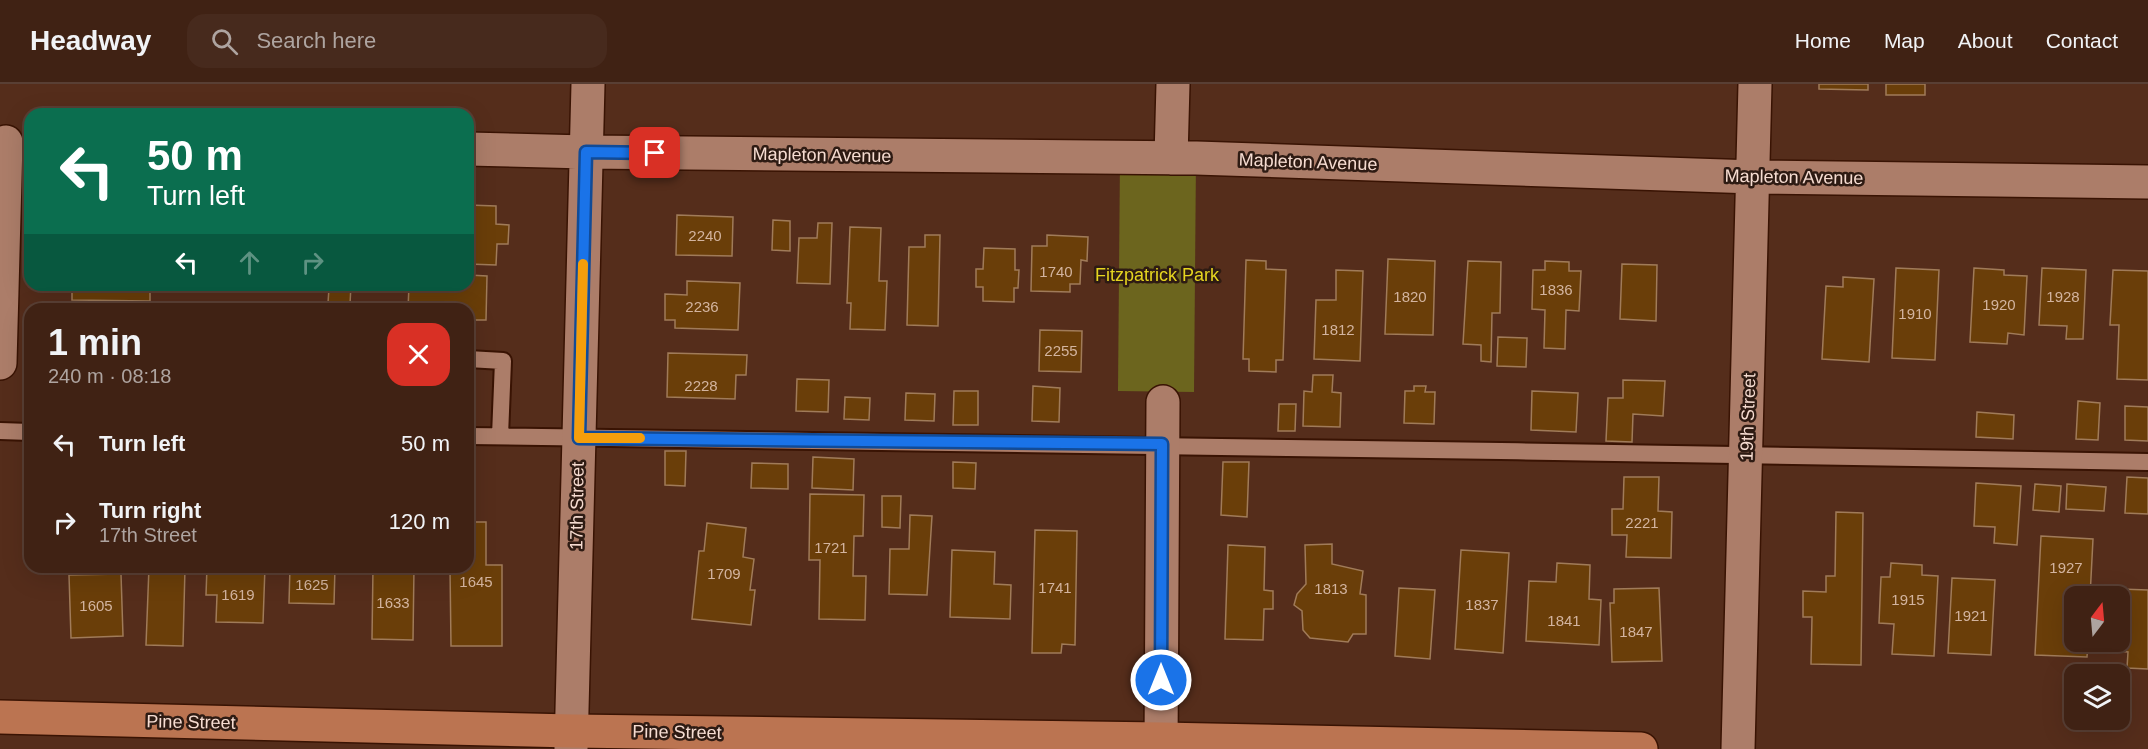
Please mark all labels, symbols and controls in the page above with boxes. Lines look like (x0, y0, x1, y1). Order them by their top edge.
search box (187, 14, 607, 68)
text: Headway (30, 25, 151, 56)
icon: search (208, 25, 241, 58)
text: Search here (256, 28, 376, 53)
text: Home (1795, 29, 1851, 52)
text: Map (1884, 29, 1925, 52)
text: About (1958, 29, 2013, 52)
text: Contact (2046, 29, 2118, 52)
pin (629, 127, 680, 178)
icon: left (48, 132, 126, 210)
text: 50 m (147, 132, 243, 179)
icon: arrive (638, 136, 671, 169)
street label: Mapleton Avenue (752, 144, 892, 166)
street label: Mapleton Avenue (1238, 150, 1378, 174)
street label: Mapleton Avenue (1724, 166, 1864, 188)
text: Turn left (147, 181, 245, 211)
house number: 2240 (688, 227, 722, 244)
icon: left (170, 246, 203, 279)
icon: ahead (233, 246, 266, 279)
icon: right (296, 246, 329, 279)
house number: 1740 (1039, 263, 1073, 280)
park label: Fitzpatrick Park (1095, 265, 1220, 285)
house number: 1836 (1539, 281, 1573, 298)
house number: 1820 (1393, 288, 1427, 305)
house number: 1928 (2046, 288, 2080, 305)
house number: 1920 (1982, 296, 2016, 313)
house number: 2236 (685, 298, 719, 315)
house number: 1910 (1898, 305, 1932, 322)
house number: 1812 (1321, 321, 1355, 338)
text: 1 min (48, 322, 142, 363)
button: close (387, 323, 450, 386)
house number: 2255 (1044, 342, 1078, 359)
text: 240 m · 08:18 (48, 365, 171, 387)
street label: 19th Street (1736, 373, 1760, 461)
house number: 2228 (684, 377, 718, 394)
icon: left (48, 428, 81, 461)
text: Turn left (99, 431, 185, 456)
text: 50 m (401, 431, 450, 456)
street label: 17th Street (566, 462, 588, 550)
text: Turn right (99, 498, 201, 523)
icon: right (48, 506, 81, 539)
text: 120 m (389, 509, 450, 534)
house number: 2221 (1625, 514, 1659, 531)
text: 17th Street (99, 524, 197, 546)
house number: 1721 (814, 539, 848, 556)
house number: 1927 (2049, 559, 2083, 576)
house number: 1709 (707, 565, 741, 582)
house number: 1645 (459, 573, 493, 590)
house number: 1625 (295, 576, 329, 593)
house number: 1741 (1038, 579, 1072, 596)
house number: 1813 (1314, 580, 1348, 597)
house number: 1619 (221, 586, 255, 603)
north arrow (2064, 586, 2130, 652)
map controls (2064, 586, 2130, 730)
house number: 1915 (1891, 591, 1925, 608)
house number: 1633 (376, 594, 410, 611)
house number: 1837 (1465, 596, 1499, 613)
house number: 1605 (79, 597, 113, 614)
house number: 1921 (1954, 607, 1988, 624)
house number: 1841 (1547, 612, 1581, 629)
house number: 1847 (1619, 623, 1653, 640)
position arrow (1129, 648, 1193, 712)
button: layers (2064, 664, 2130, 730)
street label: Pine Street (146, 711, 236, 733)
street label: Pine Street (632, 721, 722, 743)

